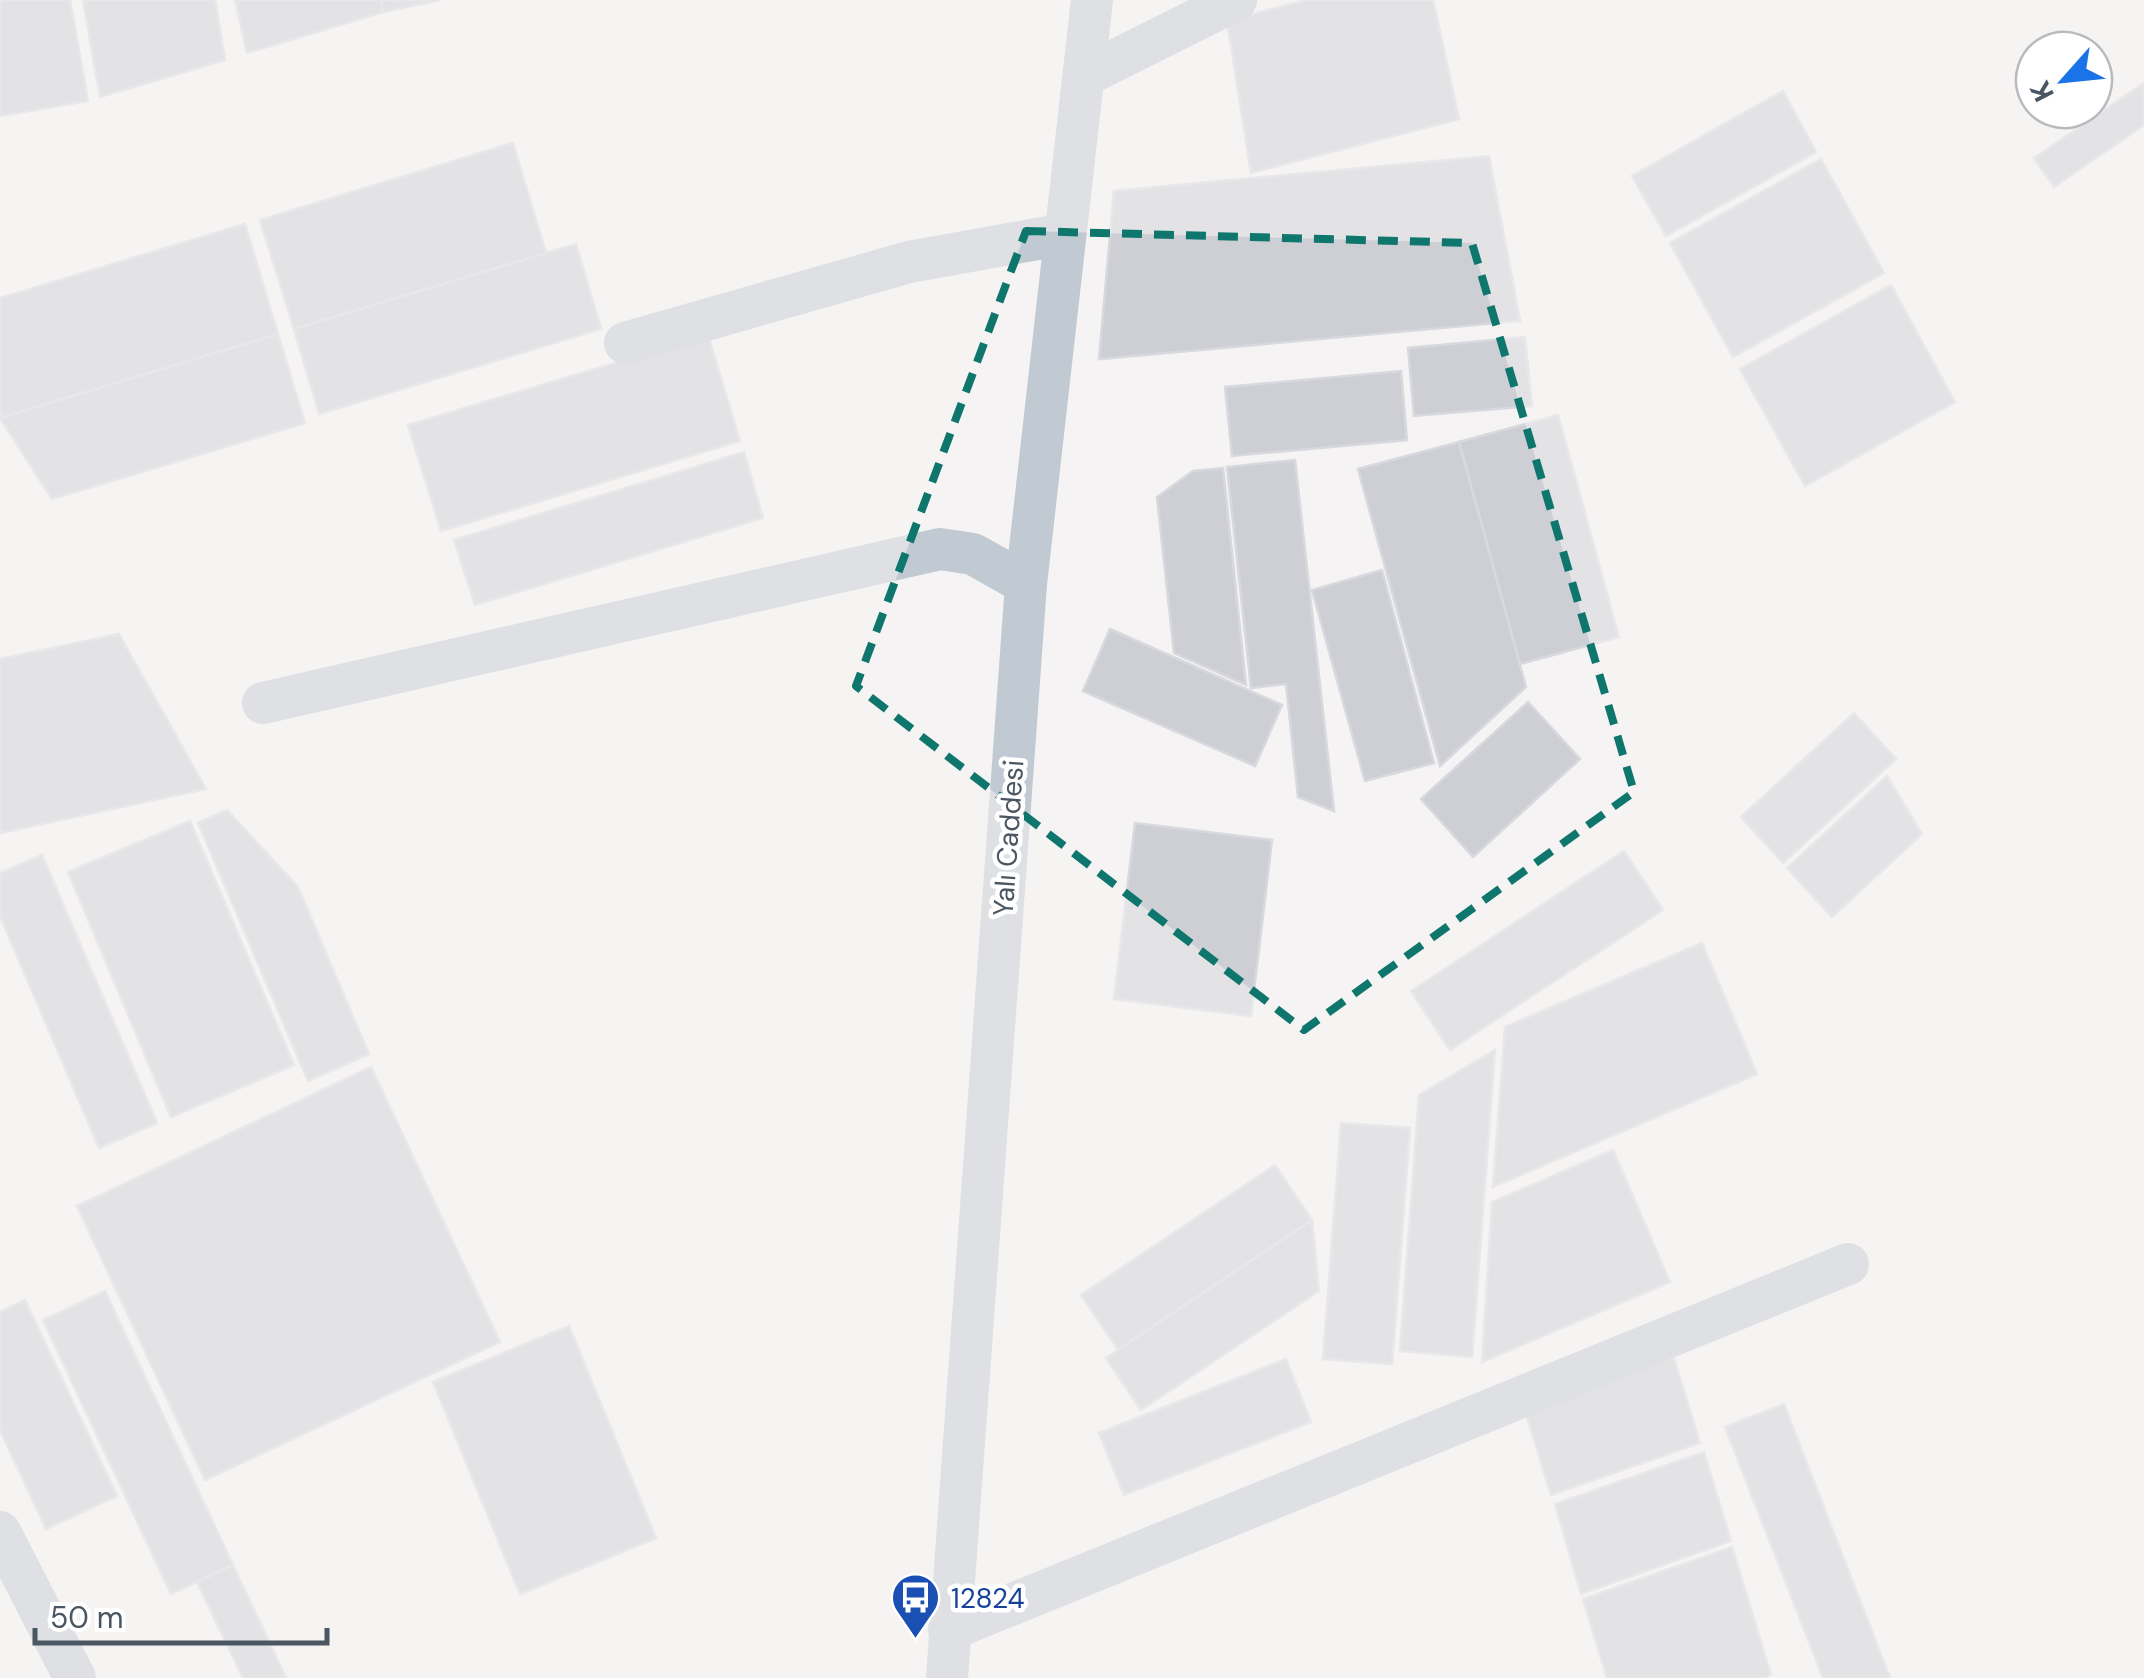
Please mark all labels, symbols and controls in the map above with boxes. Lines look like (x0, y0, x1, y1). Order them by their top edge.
north arrow (2014, 30, 2114, 130)
text: K (2022, 75, 2063, 108)
street label: Yalı Caddesi (985, 759, 1032, 917)
bus stop icon: 12824 (890, 1572, 942, 1640)
place label: 12824 (951, 1580, 1025, 1617)
scale bar (35, 1583, 328, 1645)
text: 50 m (50, 1598, 124, 1637)

